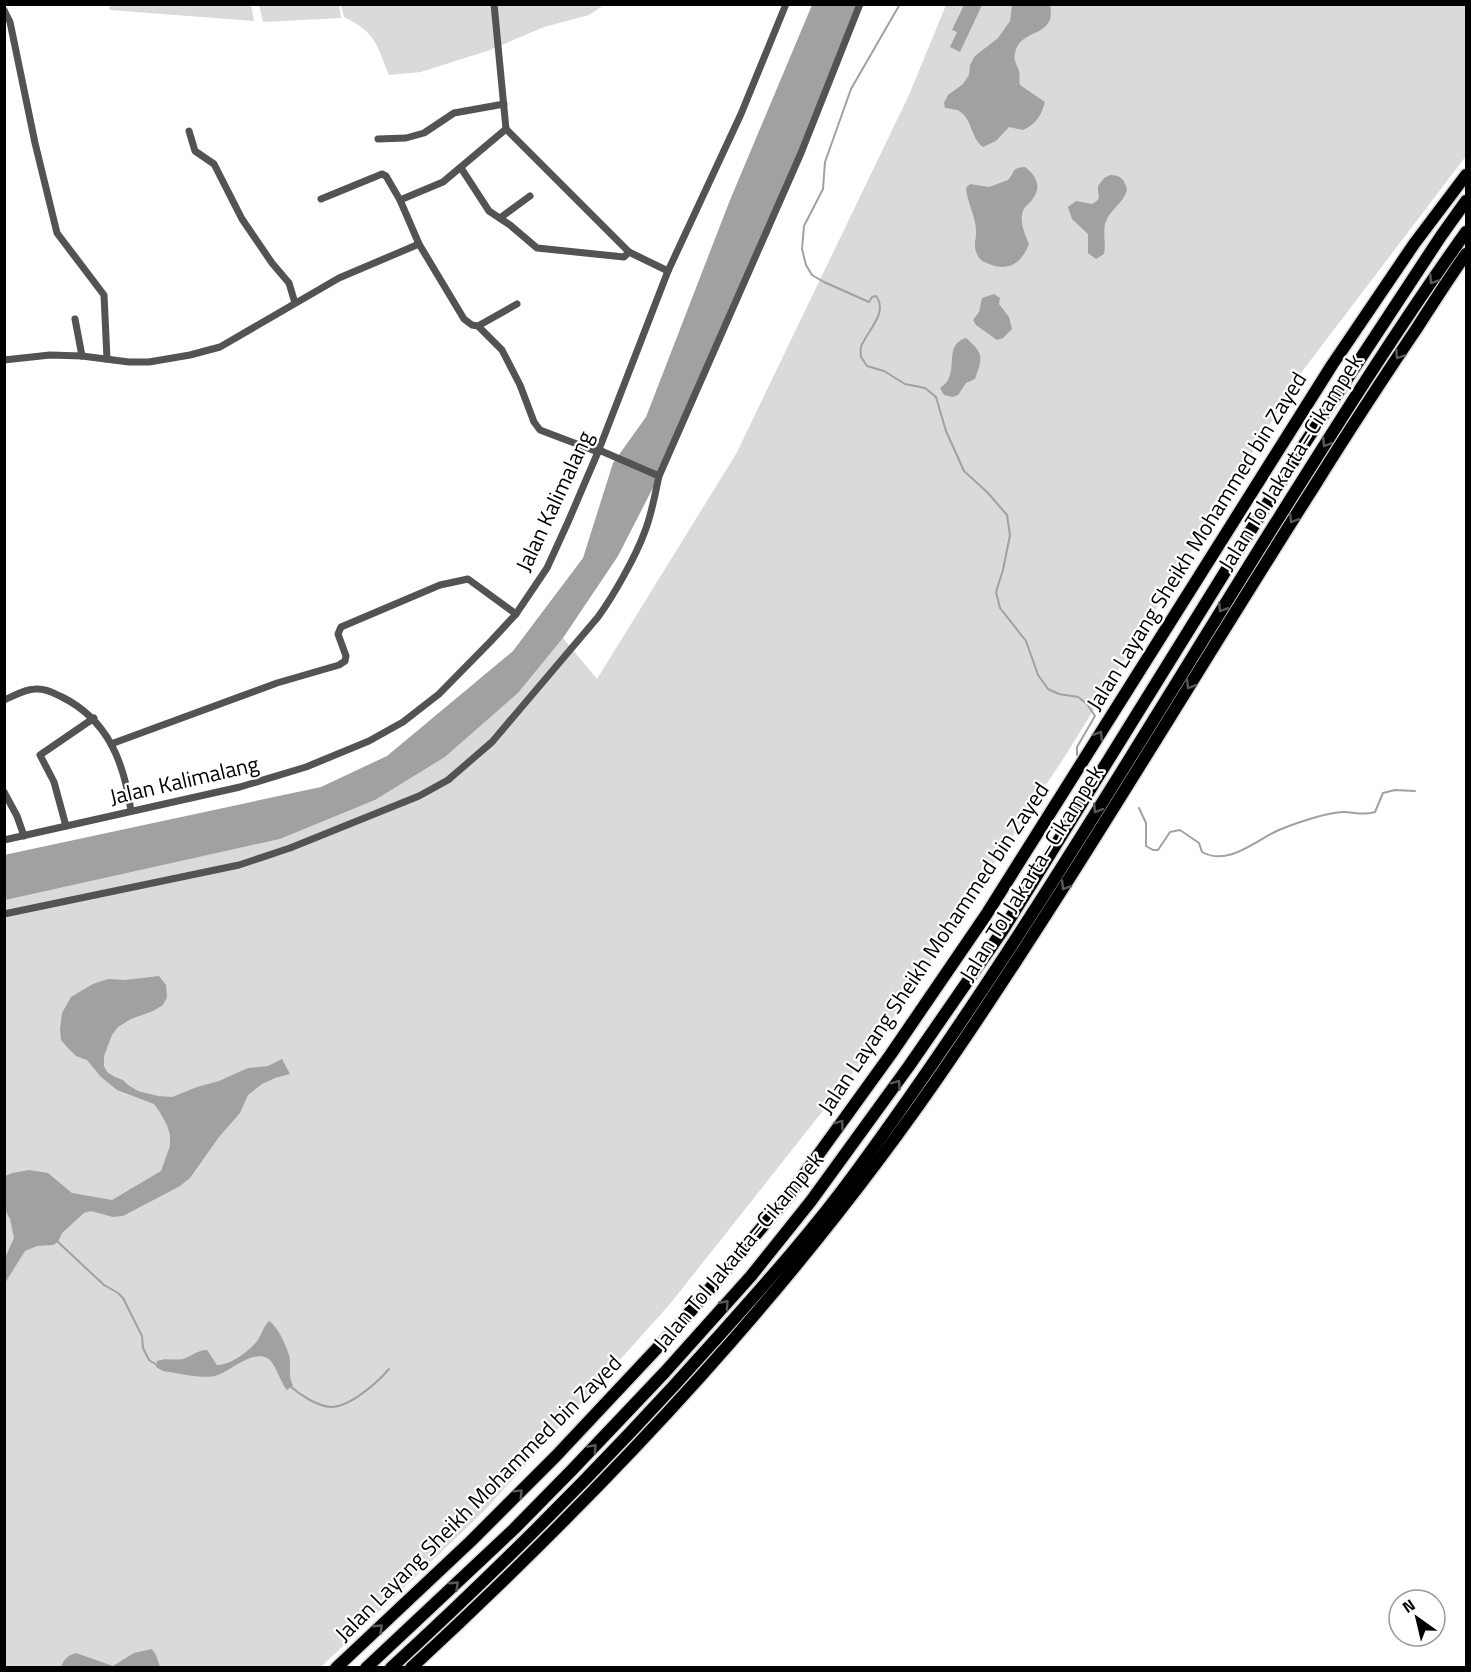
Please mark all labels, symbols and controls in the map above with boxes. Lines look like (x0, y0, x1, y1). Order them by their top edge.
one-way arrow (1428, 274, 1440, 284)
street label: Jalan Tol Jakarta–Cikampek (1209, 346, 1371, 577)
one-way arrow (1395, 348, 1406, 359)
street label: Jalan Layang Sheikh Mohammed bin Zayed (1077, 365, 1315, 717)
street label: Jalan Kalimalang (506, 425, 602, 577)
one-way arrow (1321, 437, 1333, 447)
one-way arrow (1289, 512, 1300, 523)
one-way arrow (1219, 602, 1230, 613)
one-way arrow (1187, 678, 1198, 689)
one-way arrow (1092, 731, 1103, 742)
street label: Jalan Kalimalang (106, 746, 262, 814)
street label: Jalan Tol Jakarta–Cikampek (950, 757, 1112, 988)
street label: Jalan Layang Sheikh Mohammed bin Zayed (809, 775, 1057, 1121)
one-way arrow (1092, 803, 1104, 813)
one-way arrow (1061, 879, 1072, 890)
one-way arrow (889, 1080, 900, 1091)
one-way arrow (833, 1120, 844, 1131)
street label: Jalan Tol Jakarta–Cikampek (645, 1144, 832, 1358)
one-way arrow (718, 1300, 729, 1311)
street label: Jalan Layang Sheikh Mohammed bin Zayed (327, 1347, 629, 1649)
one-way arrow (586, 1444, 597, 1455)
one-way arrow (512, 1489, 523, 1500)
one-way arrow (449, 1581, 459, 1592)
north arrow (1387, 1588, 1447, 1648)
text: N (1397, 1593, 1420, 1619)
one-way arrow (372, 1625, 383, 1636)

